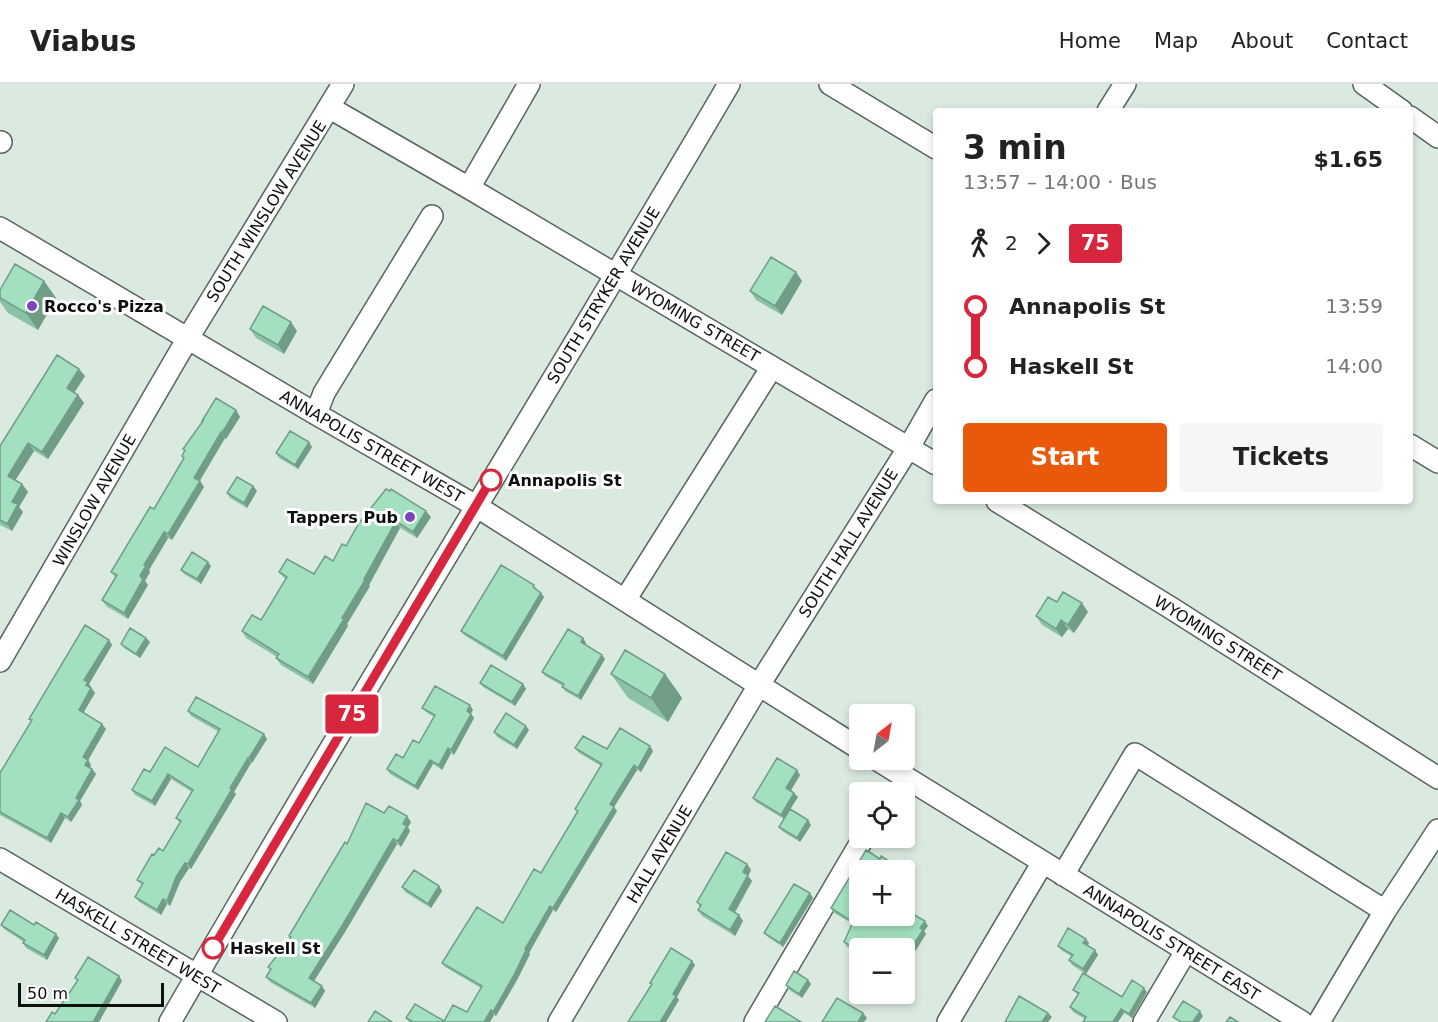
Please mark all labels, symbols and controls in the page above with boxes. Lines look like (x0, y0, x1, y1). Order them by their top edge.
text: Viabus (30, 25, 136, 58)
text: Home (1059, 29, 1121, 53)
text: Map (1154, 29, 1198, 53)
text: About (1231, 29, 1293, 53)
text: Contact (1326, 29, 1408, 53)
street label: SOUTH WINSLOW AVENUE (203, 117, 330, 306)
text: 3 min (963, 128, 1067, 167)
text: $1.65 (1313, 147, 1383, 172)
text: 13:57 – 14:00 · Bus (963, 170, 1157, 194)
street label: SOUTH STRYKER AVENUE (543, 203, 664, 387)
icon: walk (963, 227, 996, 260)
icon: forward (1027, 227, 1060, 260)
text: 2 (1005, 231, 1018, 255)
text: 75 (1081, 231, 1110, 255)
street label: WYOMING STREET (627, 277, 763, 366)
text: Annapolis St (1009, 294, 1165, 319)
text: 13:59 (1325, 294, 1383, 318)
place label: Rocco's Pizza (44, 297, 164, 316)
marker: Rocco's Pizza (25, 299, 39, 313)
text: Haskell St (1009, 354, 1133, 379)
text: 14:00 (1325, 354, 1383, 378)
street label: ANNAPOLIS STREET WEST (277, 386, 467, 507)
button: Start (963, 423, 1167, 492)
button: Tickets (1179, 423, 1383, 492)
street label: WINSLOW AVENUE (49, 431, 140, 570)
street label: SOUTH HALL AVENUE (795, 465, 902, 621)
marker: Annapolis St (480, 469, 502, 491)
place label: Annapolis St (508, 471, 622, 490)
place label: Tappers Pub (287, 508, 398, 527)
marker: Tappers Pub (403, 510, 417, 524)
street label: WYOMING STREET (1151, 592, 1285, 685)
line badge: 75 (325, 694, 379, 734)
text: 75 (337, 702, 367, 726)
north arrow (849, 704, 915, 770)
map controls (849, 704, 915, 1004)
button: locate (849, 782, 915, 848)
street label: HALL AVENUE (623, 802, 696, 907)
button: + (849, 860, 915, 926)
street label: ANNAPOLIS STREET EAST (1080, 880, 1263, 1005)
street label: HASKELL STREET WEST (52, 885, 224, 998)
marker: Haskell St (202, 937, 224, 959)
button: − (849, 938, 915, 1004)
place label: Haskell St (230, 939, 321, 958)
scale bar (18, 980, 164, 1008)
text: 50 m (27, 984, 68, 1003)

